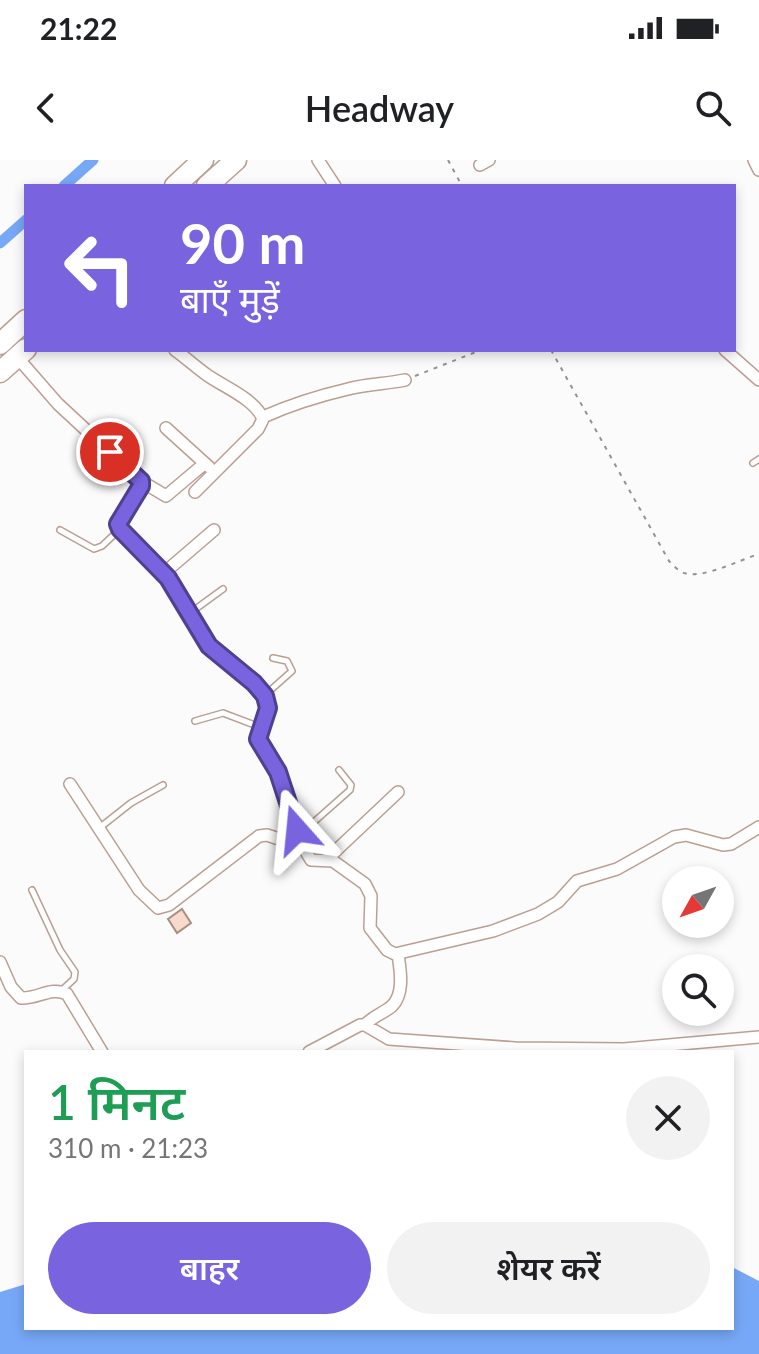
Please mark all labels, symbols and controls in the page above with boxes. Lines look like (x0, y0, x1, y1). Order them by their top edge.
text: 21:22 (40, 10, 117, 46)
icon: back (24, 86, 68, 130)
text: Headway (305, 86, 454, 130)
icon: search (691, 86, 735, 130)
text: 90 m (180, 209, 305, 276)
icon: left (48, 216, 152, 320)
text: बाएँ मुड़ें (180, 277, 280, 321)
pin (76, 418, 144, 486)
icon: arrive (88, 430, 132, 474)
position arrow (255, 788, 339, 872)
north arrow (662, 866, 734, 938)
map controls (662, 866, 734, 1026)
button: search (662, 954, 734, 1026)
text: 1 मिनट (48, 1073, 185, 1130)
button: close (626, 1076, 710, 1160)
text: 310 m · 21:23 (48, 1132, 208, 1164)
button: बाहर (48, 1222, 371, 1314)
button: शेयर करें (387, 1222, 710, 1314)

